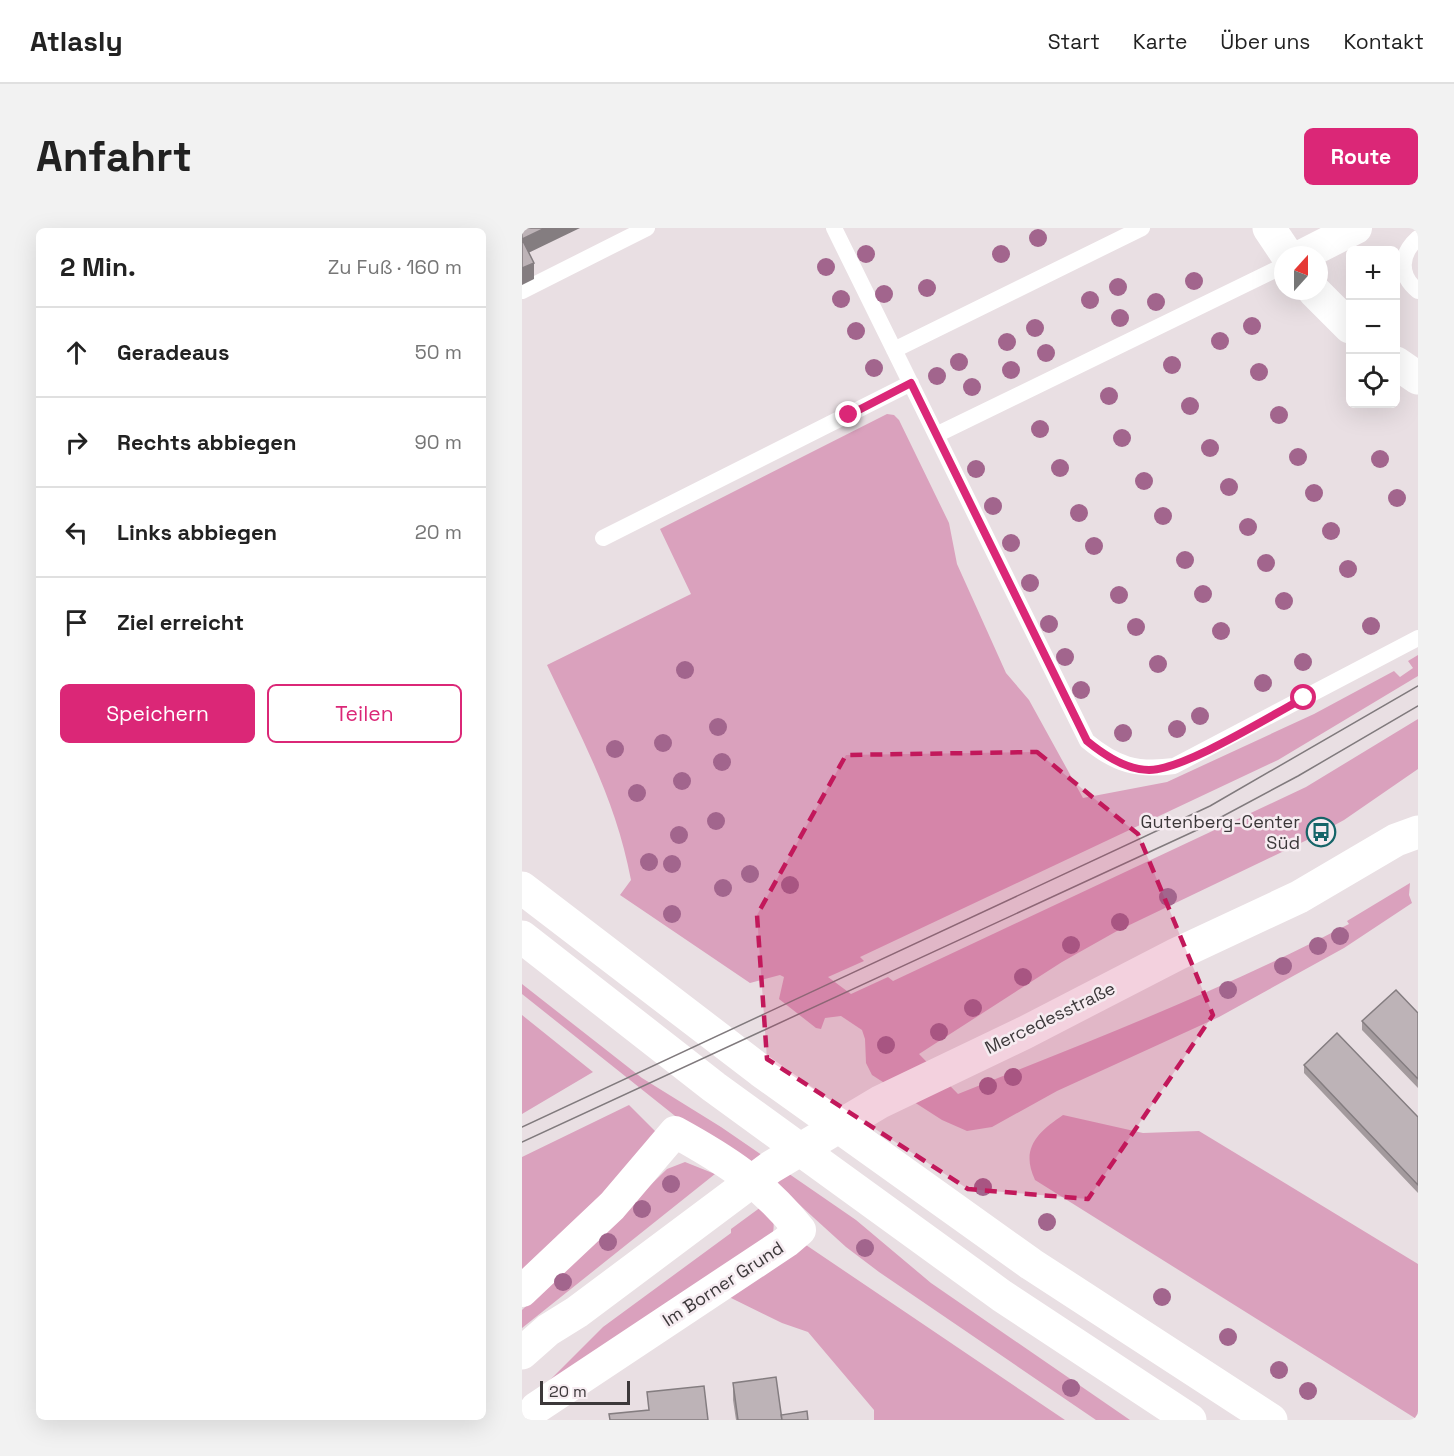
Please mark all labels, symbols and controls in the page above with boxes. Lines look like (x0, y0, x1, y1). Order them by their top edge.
text: Atlasly (30, 23, 123, 59)
text: Start (1048, 28, 1100, 55)
text: Karte (1133, 28, 1187, 55)
text: Über uns (1220, 28, 1310, 55)
text: Kontakt (1343, 28, 1424, 55)
button: Route (1304, 128, 1418, 185)
text: Anfahrt (36, 130, 192, 183)
north arrow (1274, 246, 1328, 300)
map controls (1346, 246, 1400, 408)
button: + (1346, 246, 1400, 300)
text: 2 Min. (60, 250, 136, 284)
text: Zu Fuß · 160 m (328, 254, 462, 280)
button: − (1346, 300, 1400, 354)
icon: ahead (60, 336, 93, 369)
text: Geradeaus (117, 338, 229, 366)
text: 50 m (415, 339, 462, 365)
button: locate (1346, 354, 1400, 408)
route end (835, 401, 861, 427)
icon: right (60, 426, 93, 459)
text: Rechts abbiegen (117, 428, 297, 456)
text: 90 m (415, 429, 462, 455)
icon: left (60, 516, 93, 549)
text: Links abbiegen (117, 518, 277, 546)
text: 20 m (415, 519, 462, 545)
icon: arrive (60, 606, 93, 639)
text: Ziel erreicht (117, 608, 244, 636)
button: Speichern (60, 684, 255, 743)
button: Teilen (267, 684, 462, 743)
route start (1290, 684, 1316, 710)
place label: Gutenberg-Center Süd (1141, 810, 1300, 854)
bus stop icon: Gutenberg-Center Süd (1305, 816, 1337, 848)
street label: Mercedesstraße (981, 976, 1119, 1059)
street label: Im Borner Grund (658, 1236, 788, 1331)
scale bar (540, 1378, 630, 1406)
text: 20 m (549, 1381, 587, 1402)

